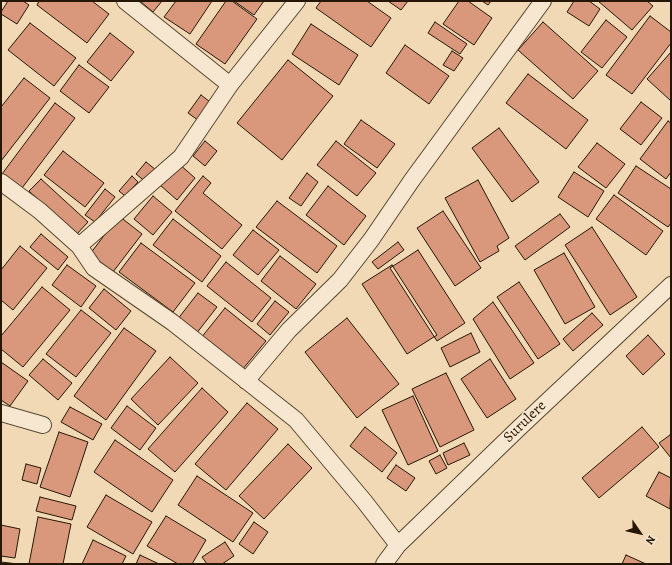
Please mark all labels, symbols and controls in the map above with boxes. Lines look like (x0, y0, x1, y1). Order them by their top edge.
street label: Surulere (500, 397, 550, 447)
north arrow (620, 513, 660, 553)
text: N (642, 532, 659, 548)

